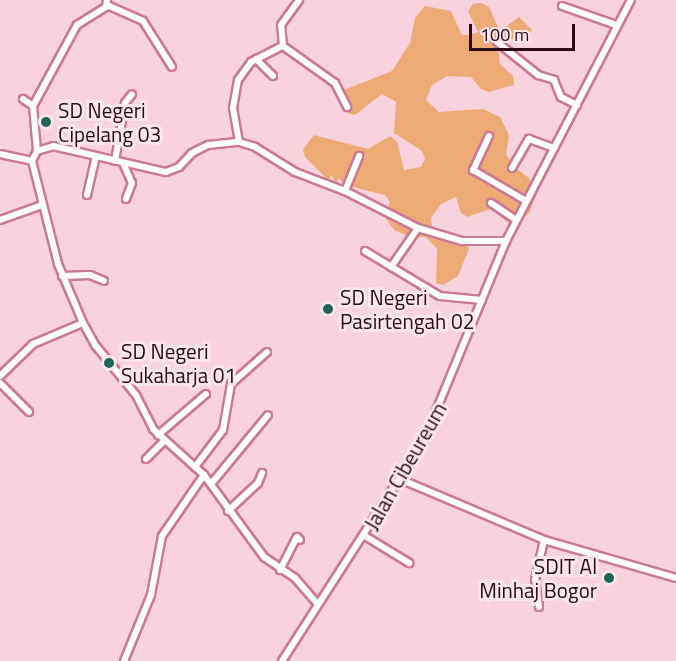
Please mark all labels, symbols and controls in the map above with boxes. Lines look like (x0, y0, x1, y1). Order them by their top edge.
scale bar (472, 12, 578, 50)
text: 100 m (480, 21, 529, 48)
place label: SD Negeri Cipelang 03 (58, 97, 161, 147)
marker: SD Negeri Cipelang 03 (39, 115, 53, 129)
place label: SD Negeri Pasirtengah 02 (340, 284, 474, 334)
marker: SD Negeri Pasirtengah 02 (321, 302, 335, 316)
place label: SD Negeri Sukaharja 01 (121, 338, 236, 388)
marker: SD Negeri Sukaharja 01 (102, 356, 116, 370)
street label: Jalan Cibeureum (358, 398, 452, 534)
place label: SDIT Al Minhaj Bogor (479, 553, 597, 603)
marker: SDIT Al Minhaj Bogor (602, 571, 616, 585)

